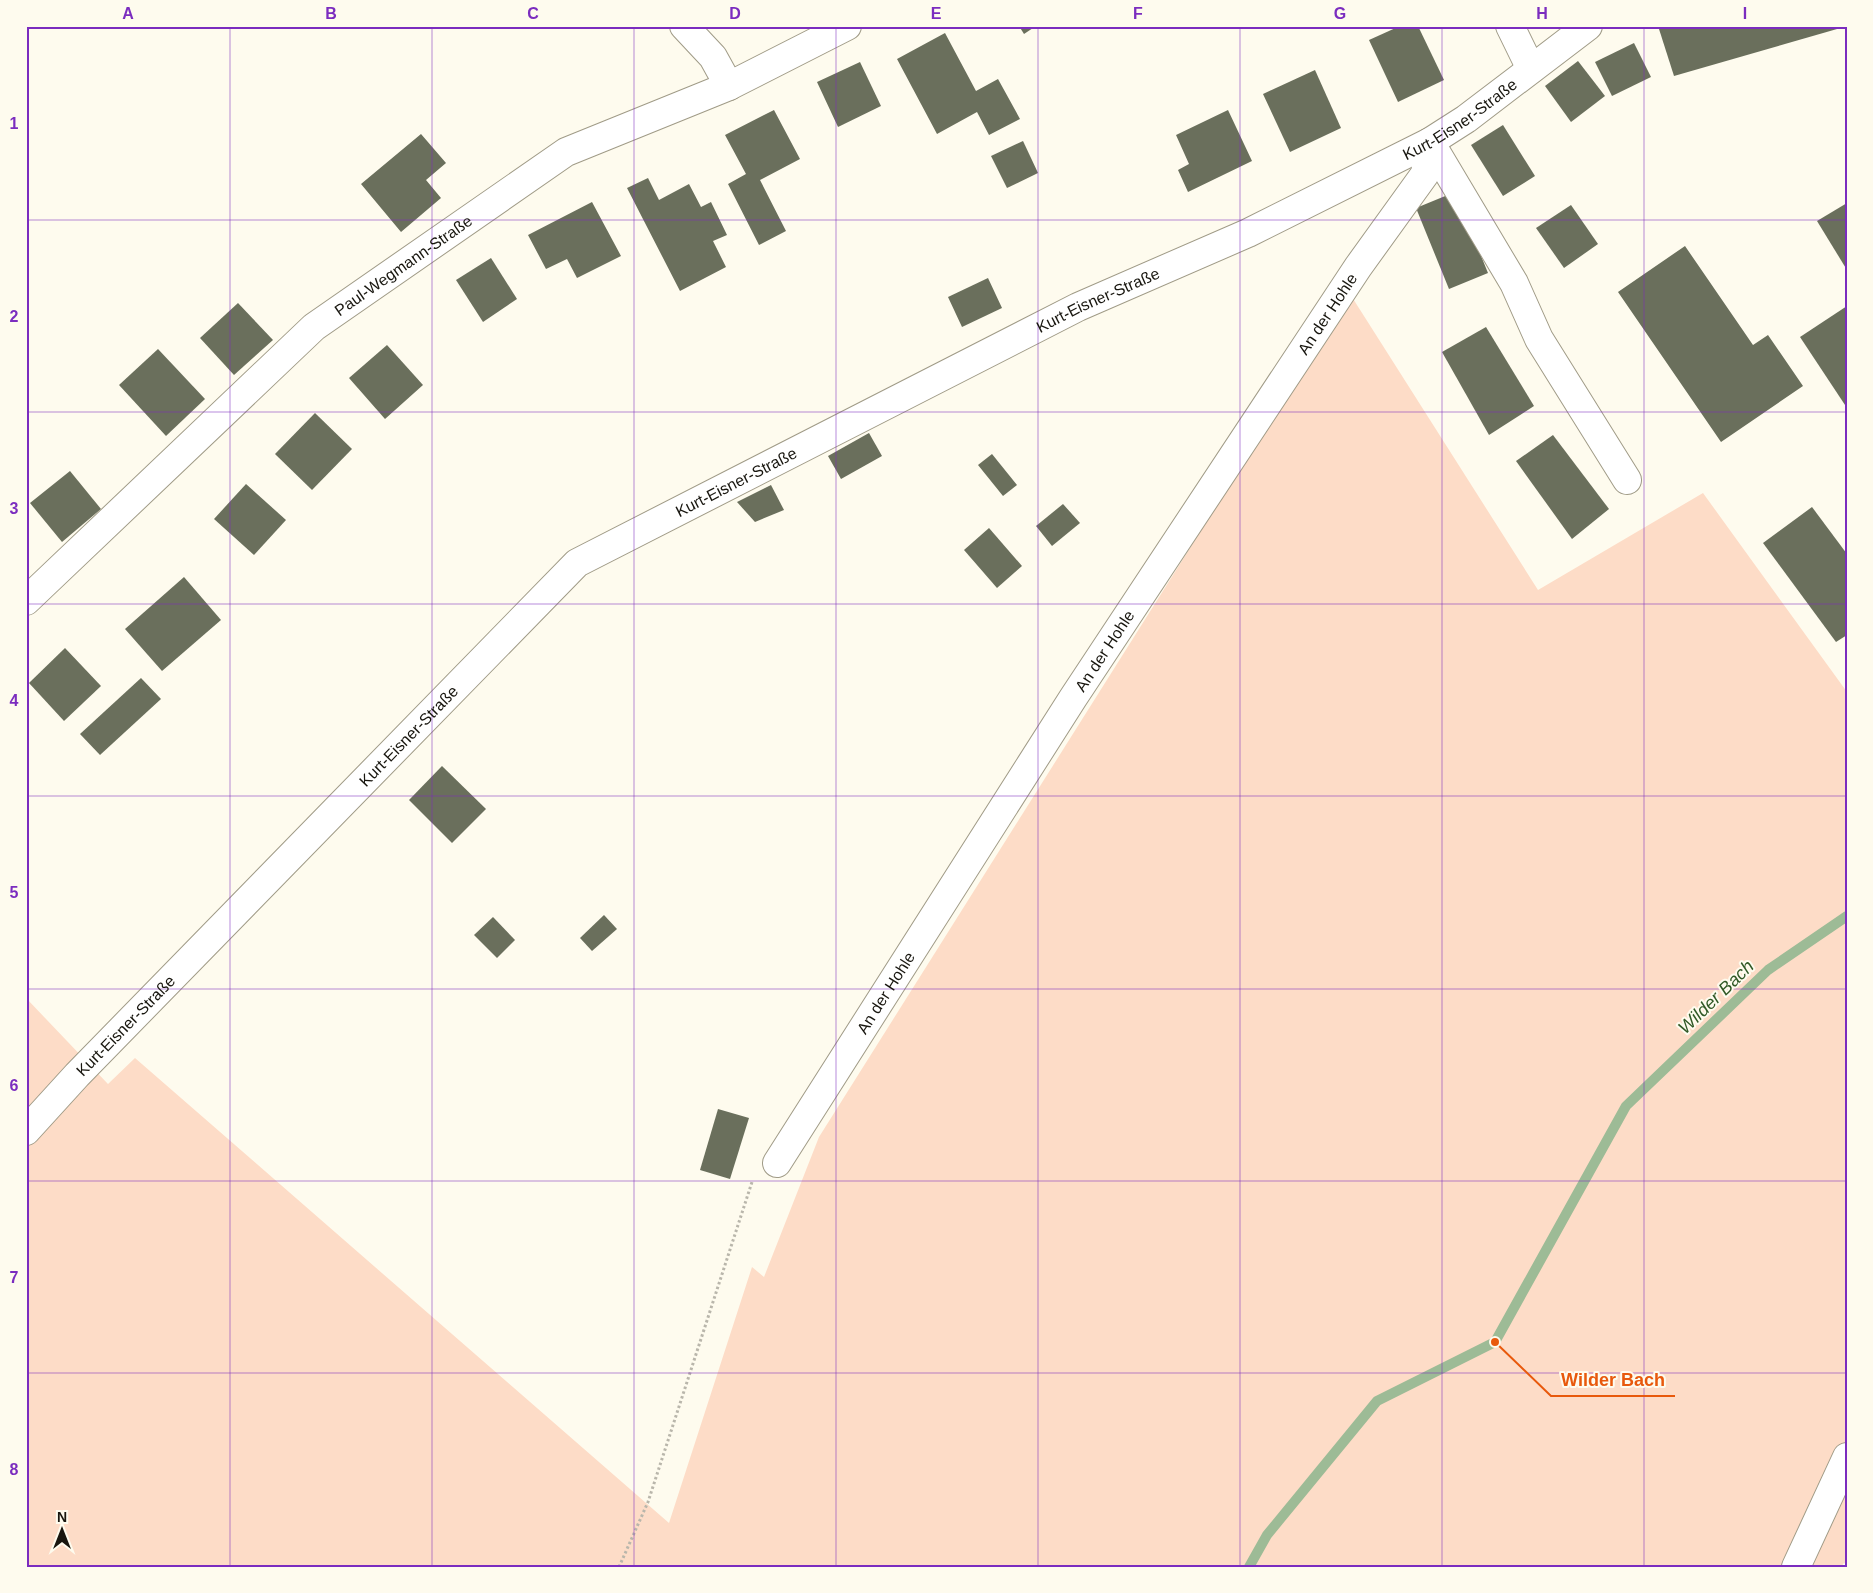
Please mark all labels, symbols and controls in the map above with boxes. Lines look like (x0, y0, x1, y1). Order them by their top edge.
text: A (122, 5, 134, 22)
text: B (325, 5, 337, 22)
text: C (527, 5, 539, 22)
text: D (729, 5, 741, 22)
text: E (931, 5, 942, 22)
text: F (1133, 5, 1143, 22)
text: G (1334, 5, 1346, 22)
text: H (1536, 5, 1548, 22)
text: I (1743, 5, 1747, 22)
street label: Kurt-Eisner-Straße (1400, 76, 1520, 163)
text: 1 (10, 115, 19, 132)
street label: Paul-Wegmann-Straße (331, 212, 475, 319)
street label: Kurt-Eisner-Straße (1034, 265, 1162, 336)
street label: An der Hohle (1295, 270, 1360, 358)
text: 2 (10, 308, 19, 325)
street label: Kurt-Eisner-Straße (673, 444, 800, 520)
text: 3 (10, 500, 19, 517)
street label: An der Hohle (1072, 607, 1138, 695)
street label: Kurt-Eisner-Straße (356, 682, 461, 790)
text: 4 (10, 692, 19, 709)
text: 5 (10, 884, 19, 901)
street label: An der Hohle (854, 949, 918, 1037)
water label: Wilder Bach (1674, 956, 1758, 1038)
street label: Kurt-Eisner-Straße (73, 972, 179, 1079)
text: 6 (10, 1077, 19, 1094)
text: 7 (10, 1269, 19, 1286)
callout: Wilder Bach (1551, 1363, 1675, 1396)
text: Wilder Bach (1561, 1370, 1665, 1390)
text: 8 (10, 1461, 19, 1478)
north arrow (38, 1506, 88, 1556)
text: N (57, 1509, 67, 1525)

